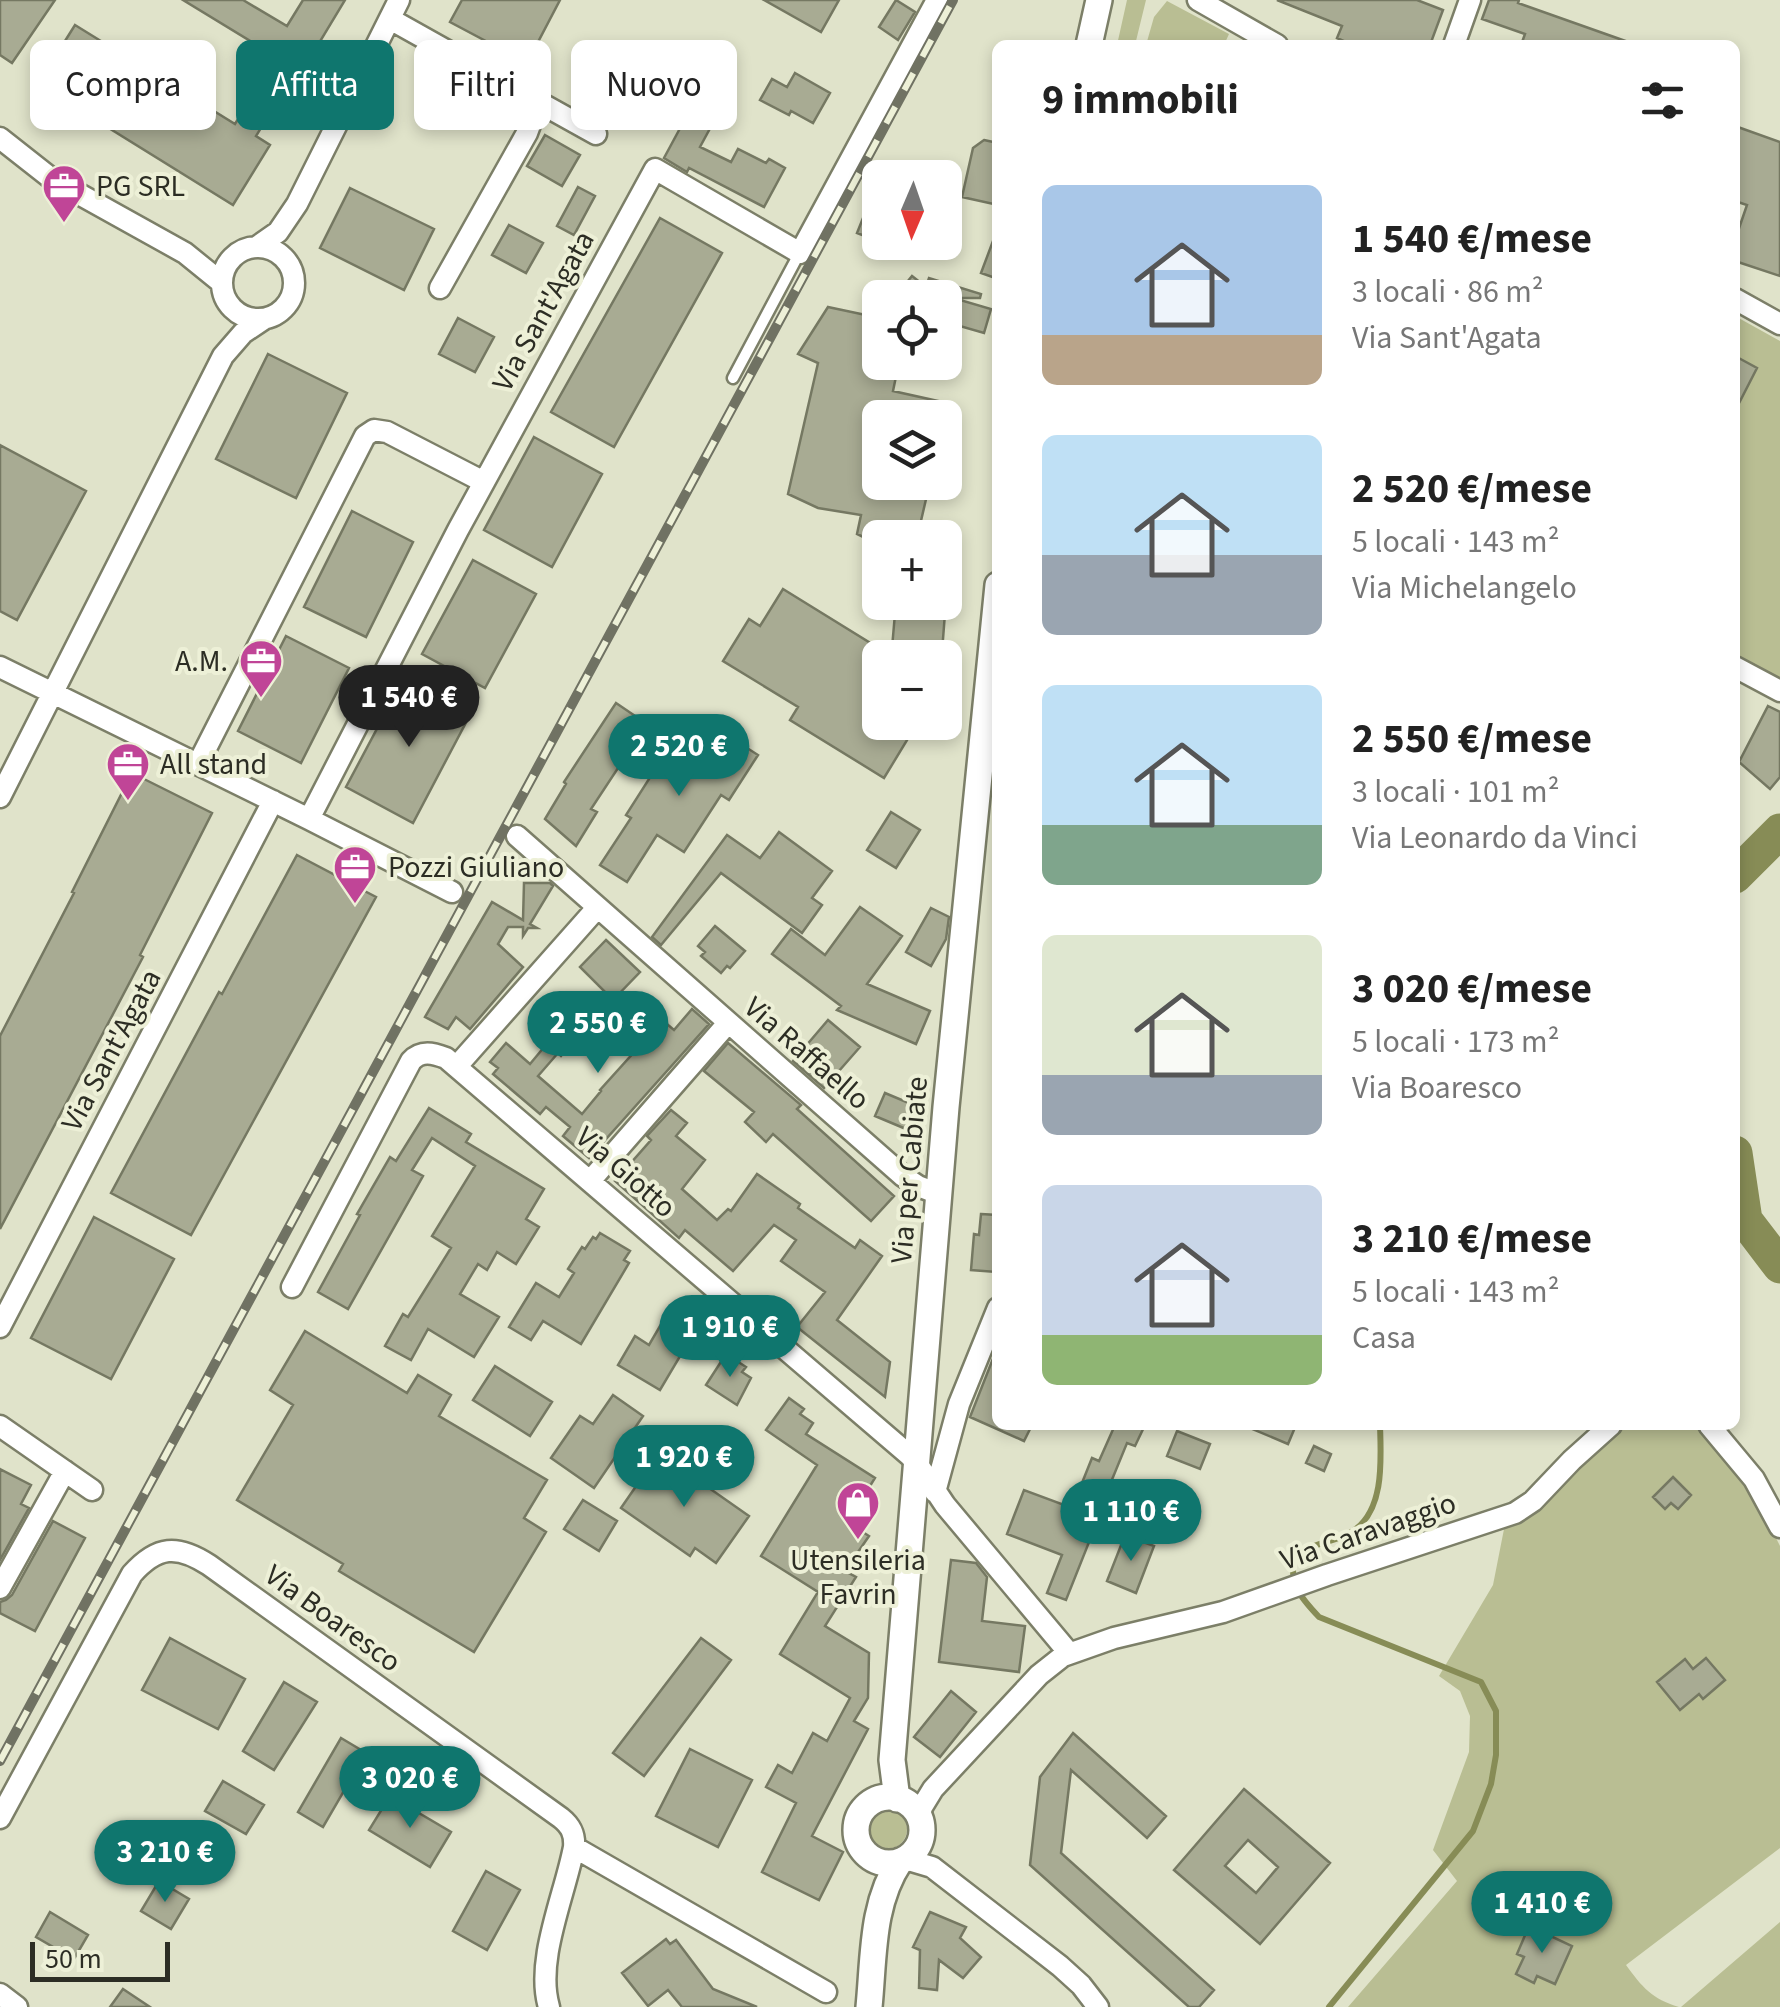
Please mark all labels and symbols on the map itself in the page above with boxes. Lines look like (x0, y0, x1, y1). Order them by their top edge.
north arrow (862, 160, 962, 260)
office icon: PG SRL (41, 163, 87, 224)
place label: PG SRL (96, 165, 185, 208)
street label: Via Sant'Agata (482, 223, 605, 399)
office icon: A.M. (238, 638, 284, 699)
place label: A.M. (175, 640, 228, 683)
pin: 1 540 € (317, 665, 501, 750)
pin: 2 520 € (587, 714, 771, 799)
office icon: All stand (105, 741, 151, 802)
place label: All stand (160, 743, 267, 786)
office icon: Pozzi Giuliano (332, 844, 378, 905)
place label: Pozzi Giuliano (388, 846, 564, 889)
street label: Via Sant'Agata (51, 962, 172, 1139)
street label: Via Raffaello (734, 987, 879, 1120)
pin: 2 550 € (506, 991, 690, 1076)
street label: Via per Cabiate (880, 1075, 939, 1265)
street label: Via Giotto (566, 1116, 685, 1228)
pin: 1 910 € (638, 1295, 822, 1380)
pin: 1 920 € (592, 1425, 776, 1510)
pin: 1 110 € (1039, 1479, 1223, 1564)
shop icon: Utensileria Favrin (835, 1480, 881, 1541)
street label: Via Caravaggio (1274, 1481, 1462, 1582)
place label: Utensileria Favrin (790, 1539, 926, 1616)
street label: Via Boaresco (256, 1554, 410, 1683)
pin: 3 020 € (318, 1746, 502, 1831)
pin: 3 210 € (73, 1820, 257, 1905)
pin: 1 410 € (1450, 1871, 1634, 1956)
scale bar (30, 1937, 170, 1982)

